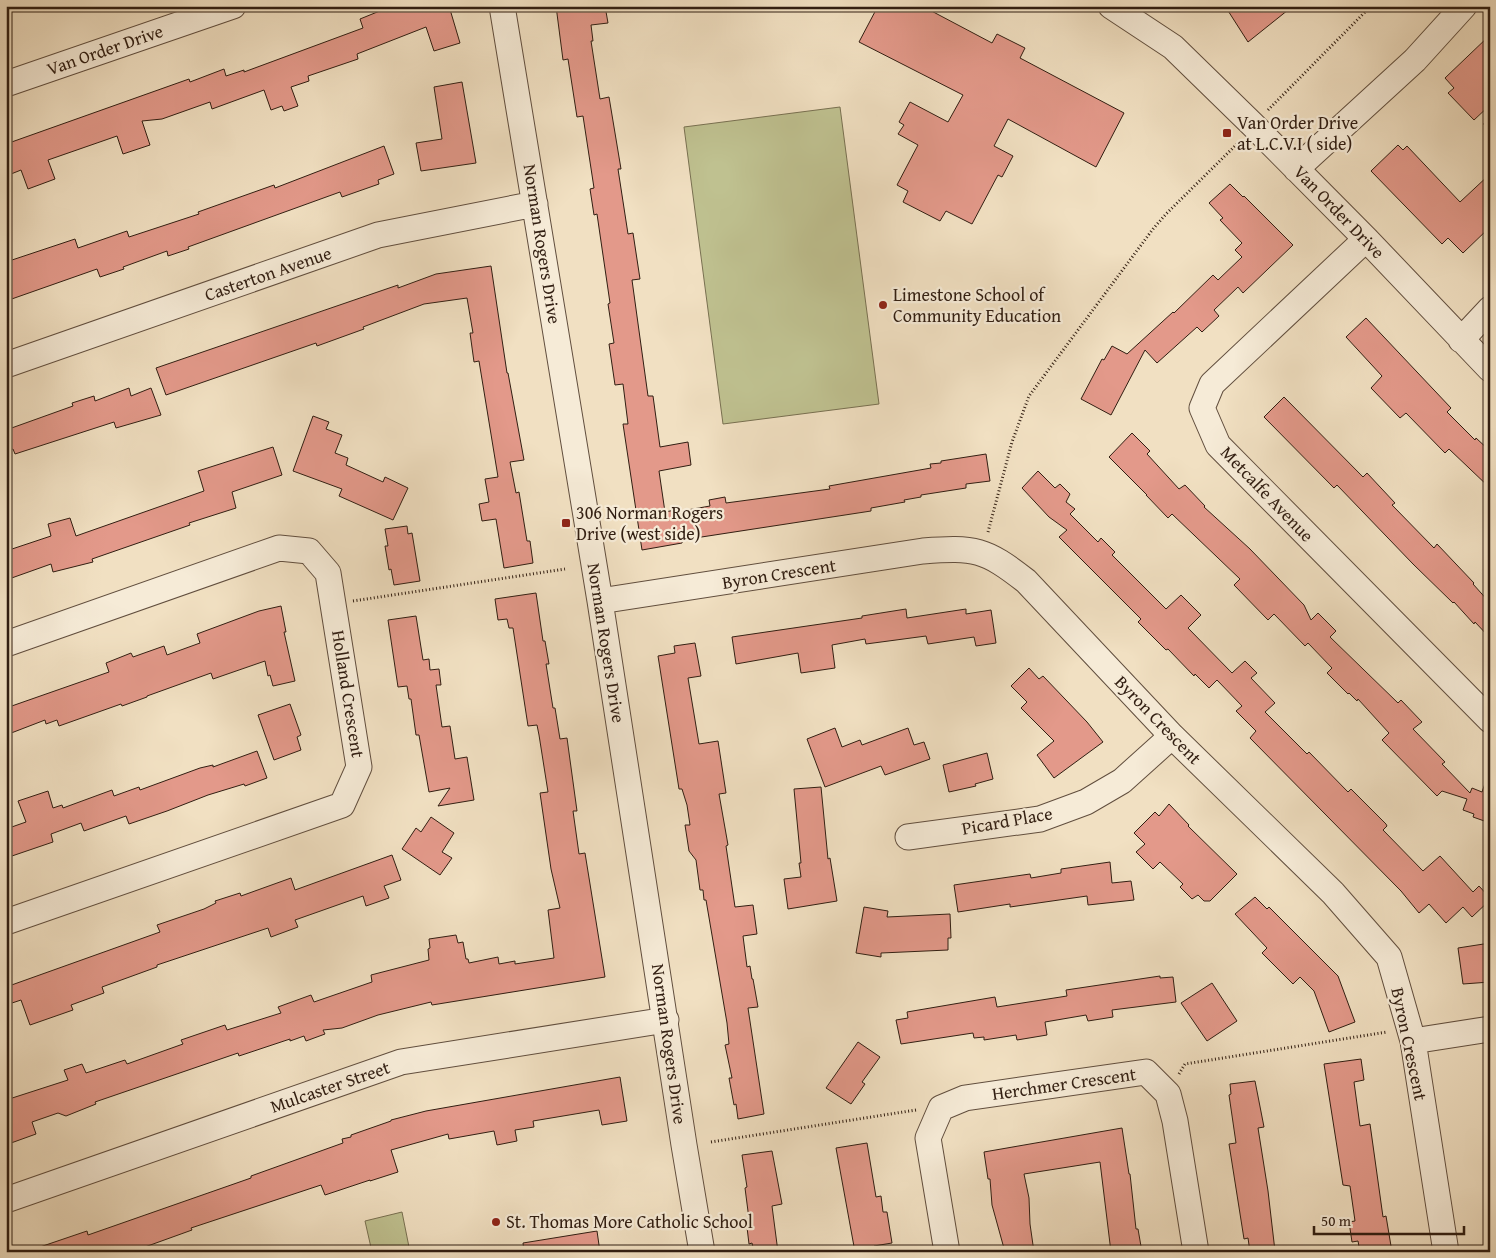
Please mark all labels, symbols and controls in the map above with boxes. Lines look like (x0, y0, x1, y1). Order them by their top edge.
street label: Van Order Drive (43, 17, 167, 82)
place label: Van Order Drive at L.C.V.I ( side) (1237, 109, 1358, 157)
marker: Van Order Drive at L.C.V.I ( side) (1221, 127, 1233, 139)
street label: Van Order Drive (1288, 159, 1391, 265)
street label: Norman Rogers Drive (517, 162, 568, 326)
street label: Casterton Avenue (201, 239, 335, 308)
place label: Limestone School of Community Education (893, 281, 1061, 329)
marker: Limestone School of Community Education (877, 299, 889, 311)
street label: Metcalfe Avenue (1214, 439, 1320, 548)
place label: 306 Norman Rogers Drive (west side) (576, 499, 723, 547)
marker: 306 Norman Rogers Drive (west side) (560, 517, 572, 529)
street label: Byron Crescent (720, 551, 838, 596)
street label: Norman Rogers Drive (581, 561, 632, 725)
street label: Holland Crescent (325, 628, 372, 760)
street label: Byron Crescent (1109, 669, 1208, 771)
street label: Picard Place (959, 799, 1054, 842)
street label: Norman Rogers Drive (645, 962, 694, 1126)
street label: Byron Crescent (1384, 985, 1435, 1104)
street label: Mulcaster Street (266, 1053, 394, 1120)
street label: Herchmer Crescent (990, 1060, 1138, 1107)
scale bar (1314, 1203, 1464, 1235)
place label: St. Thomas More Catholic School (506, 1208, 753, 1235)
text: 50 m (1321, 1210, 1352, 1231)
marker: St. Thomas More Catholic School (490, 1216, 502, 1228)

